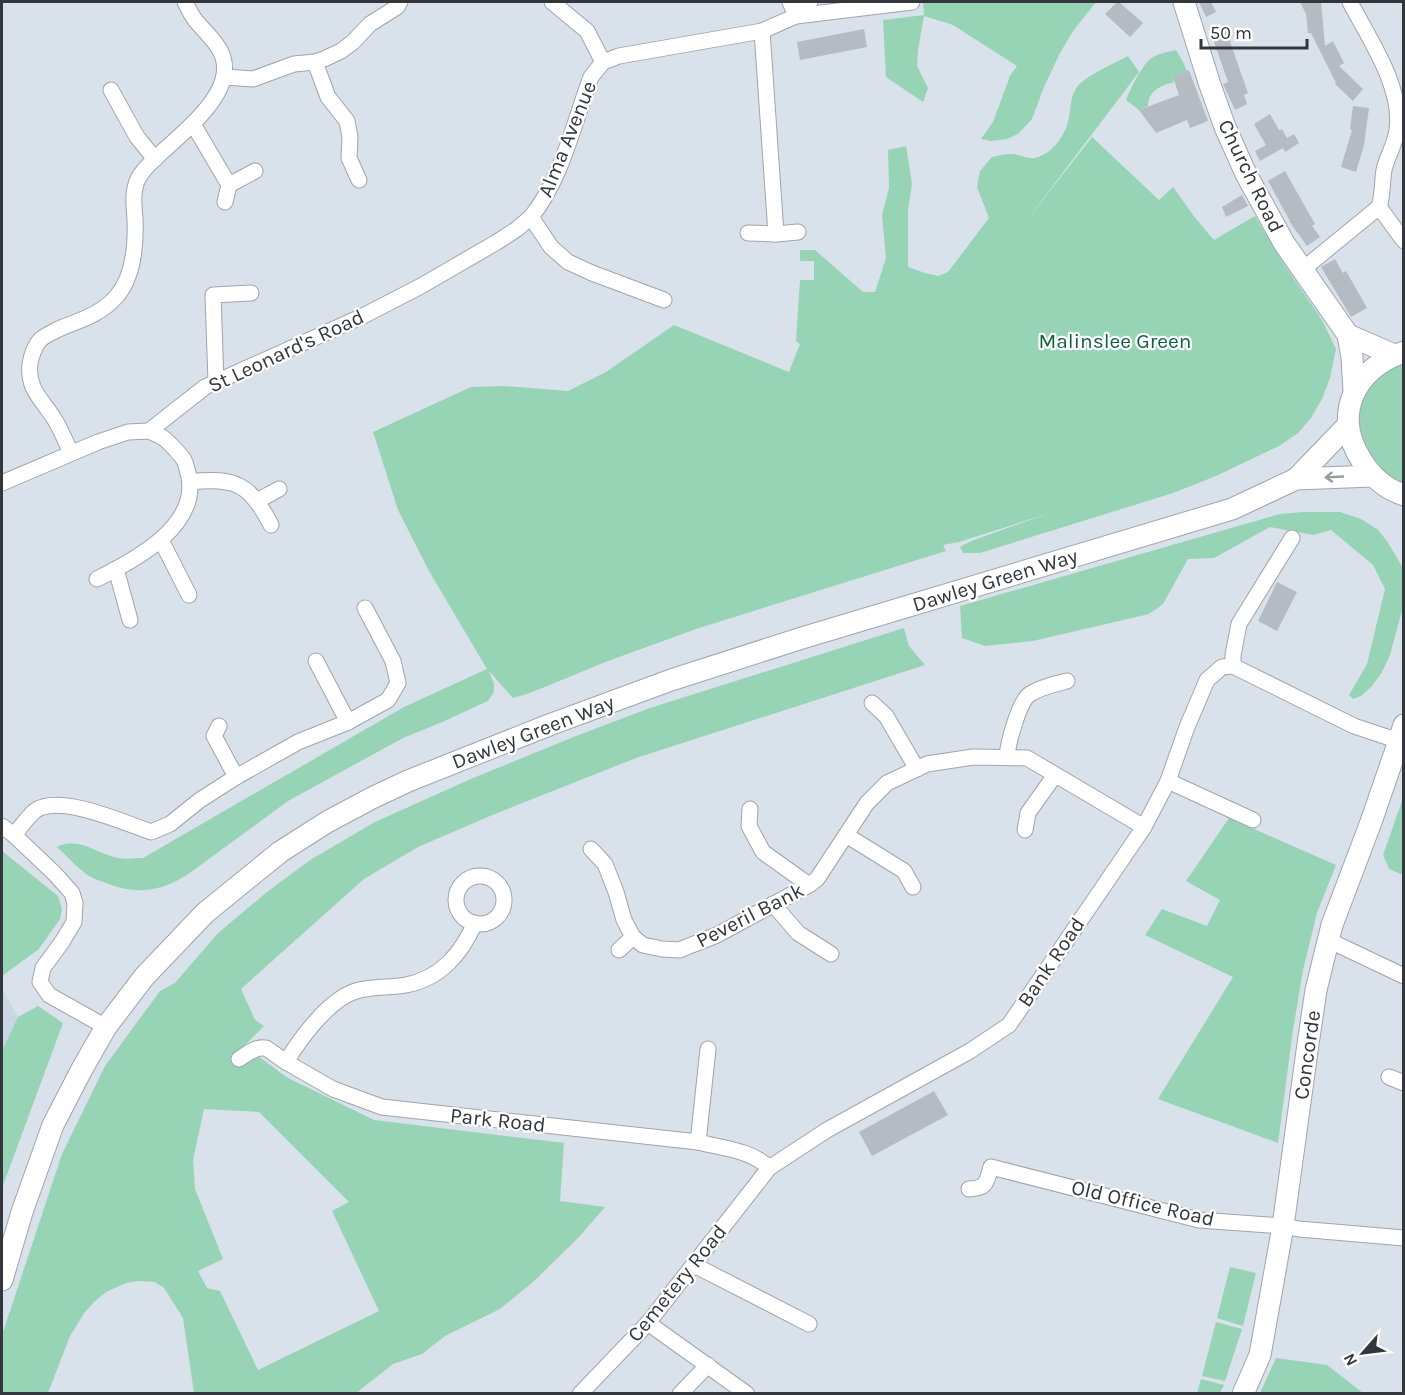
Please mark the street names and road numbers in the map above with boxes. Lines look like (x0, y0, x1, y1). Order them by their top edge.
street label: Alma Avenue (533, 77, 601, 201)
street label: Church Road (1213, 116, 1289, 236)
street label: St Leonard's Road (204, 304, 368, 398)
street label: Dawley Green Way (909, 543, 1081, 617)
street label: Dawley Green Way (448, 690, 618, 774)
street label: Peveril Bank (692, 878, 808, 952)
street label: Bank Road (1012, 913, 1090, 1011)
street label: Concorde (1289, 1009, 1325, 1101)
street label: Park Road (449, 1103, 547, 1137)
street label: Old Office Road (1069, 1175, 1217, 1231)
street label: Cemetery Road (623, 1220, 731, 1346)

